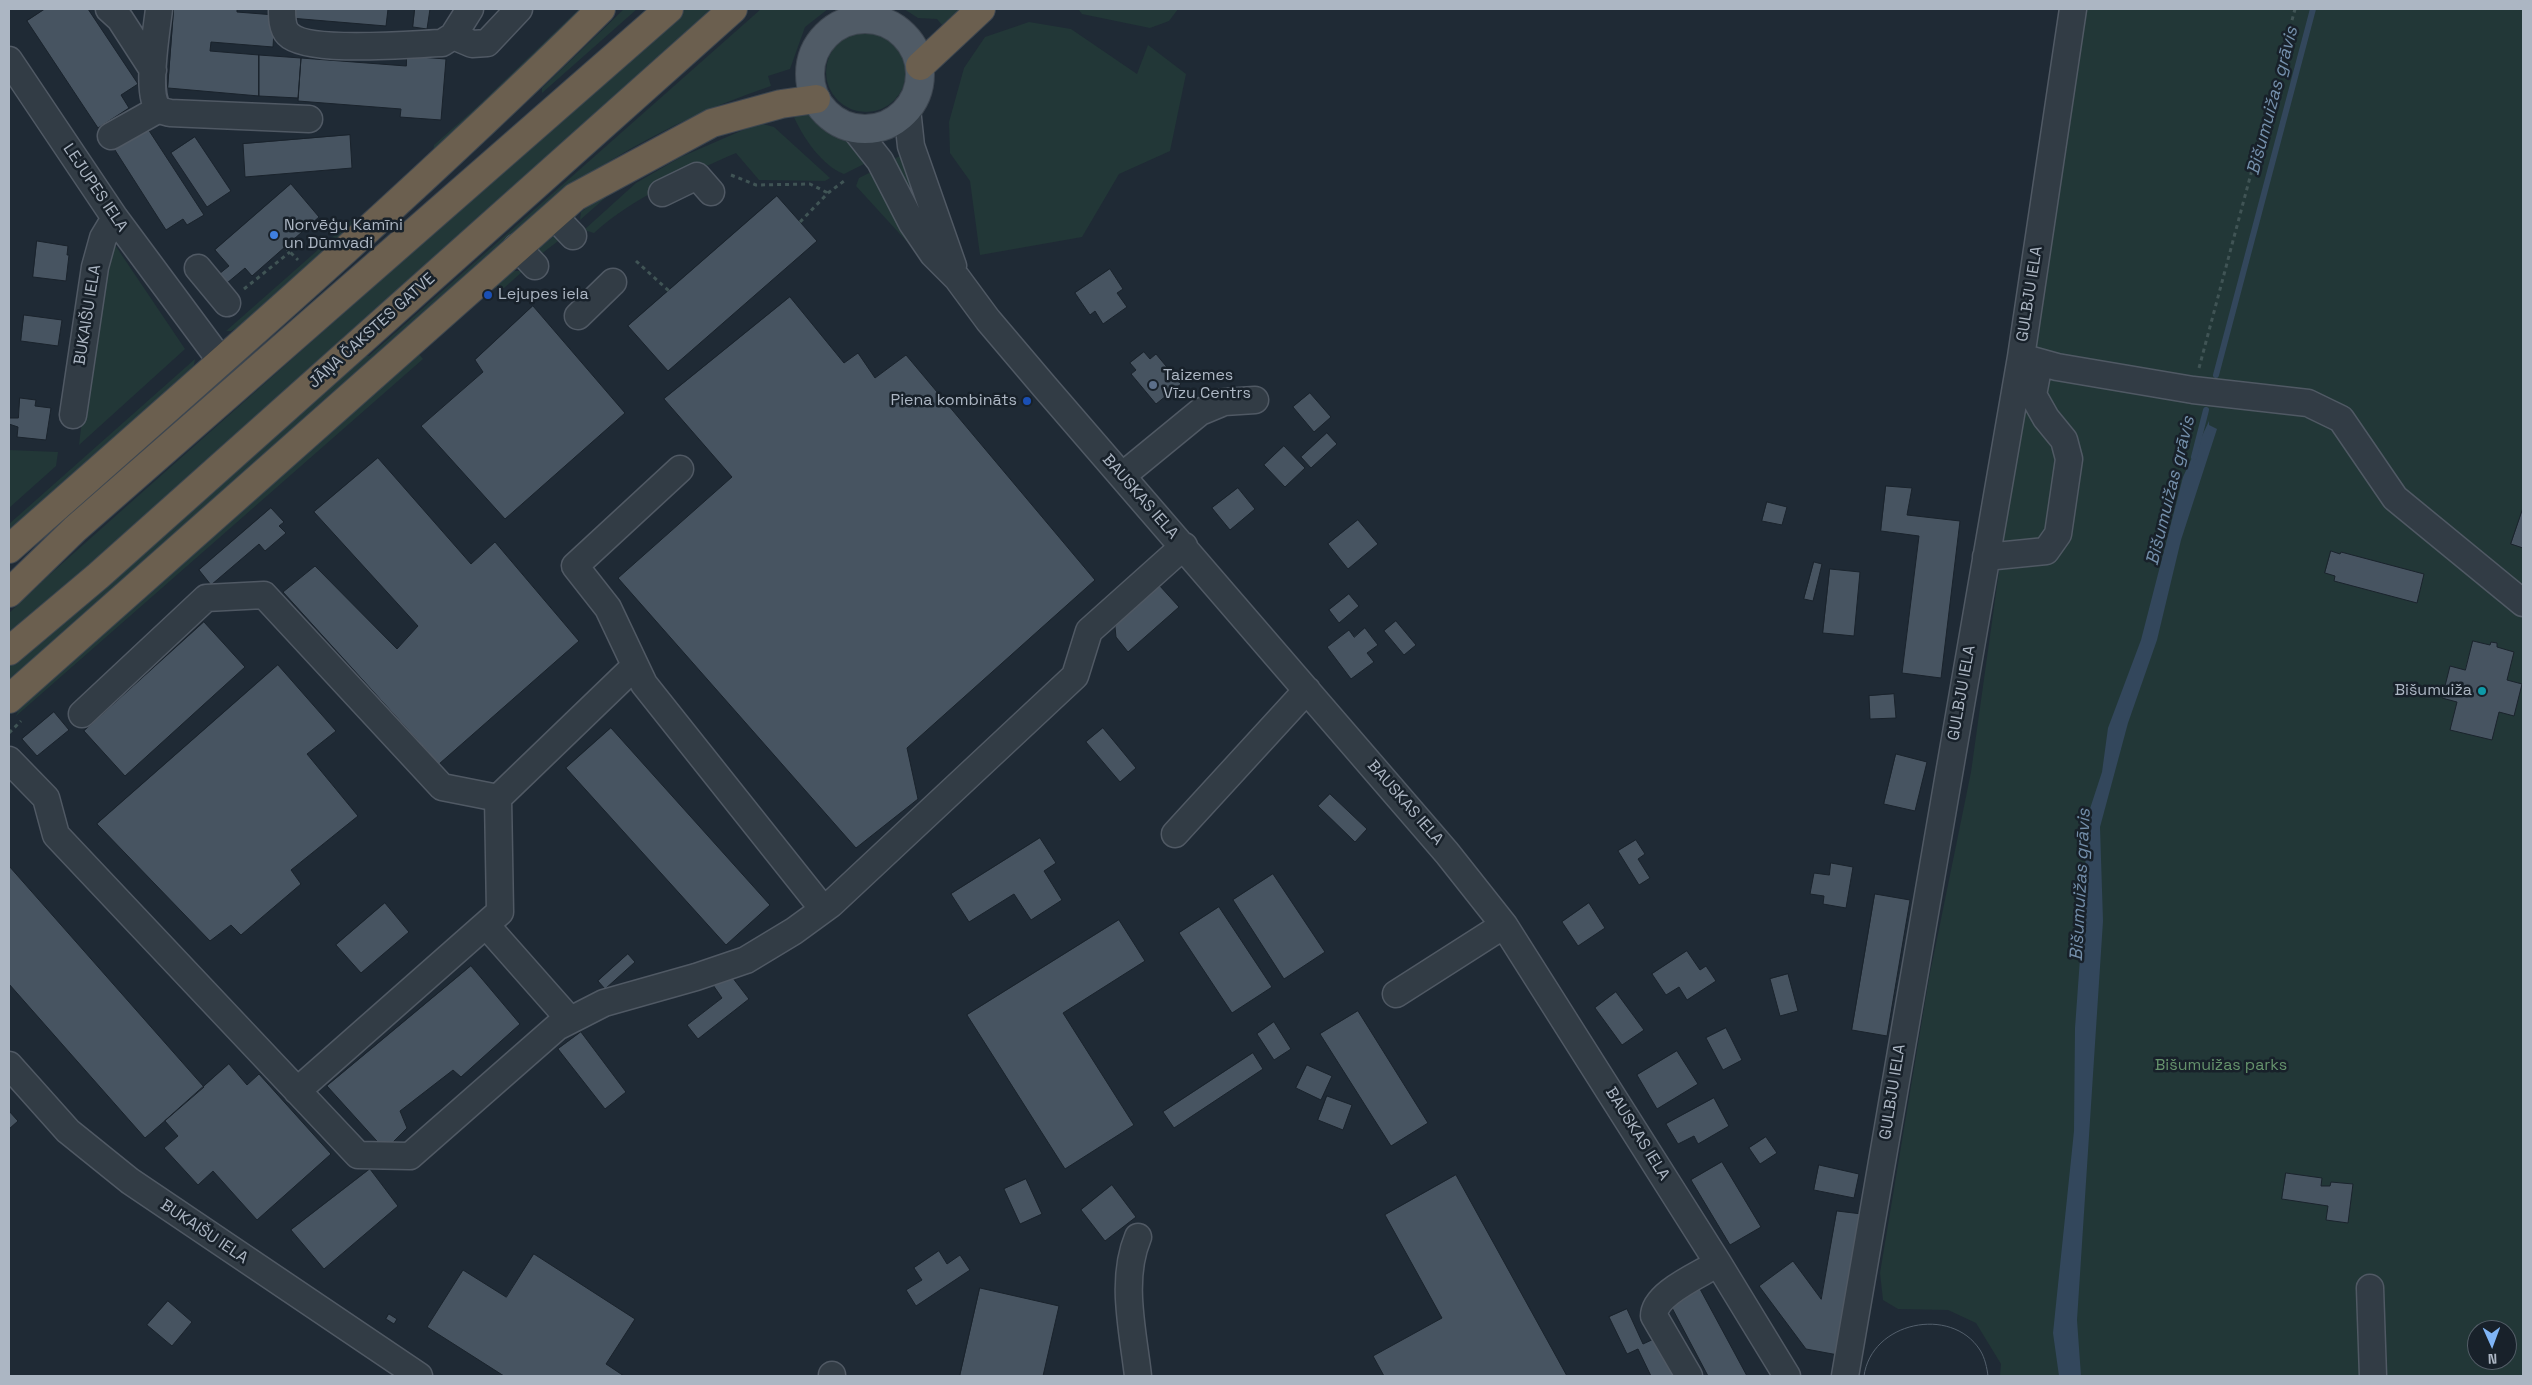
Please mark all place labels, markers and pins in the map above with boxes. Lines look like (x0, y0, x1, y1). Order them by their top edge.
place label: Norvēģu Kamīni un Dūmvadi (284, 216, 403, 254)
marker: Norvēģu Kamīni un Dūmvadi (268, 229, 280, 241)
place label: Lejupes iela (498, 285, 589, 305)
marker: Lejupes iela (482, 289, 494, 301)
place label: Taizemes Vīzu Centrs (1163, 366, 1251, 404)
marker: Taizemes Vīzu Centrs (1147, 379, 1159, 391)
place label: Piena kombināts (891, 391, 1017, 411)
marker: Piena kombināts (1021, 395, 1033, 407)
place label: Bišumuiža (2394, 681, 2472, 701)
marker: Bišumuiža (2476, 685, 2488, 697)

